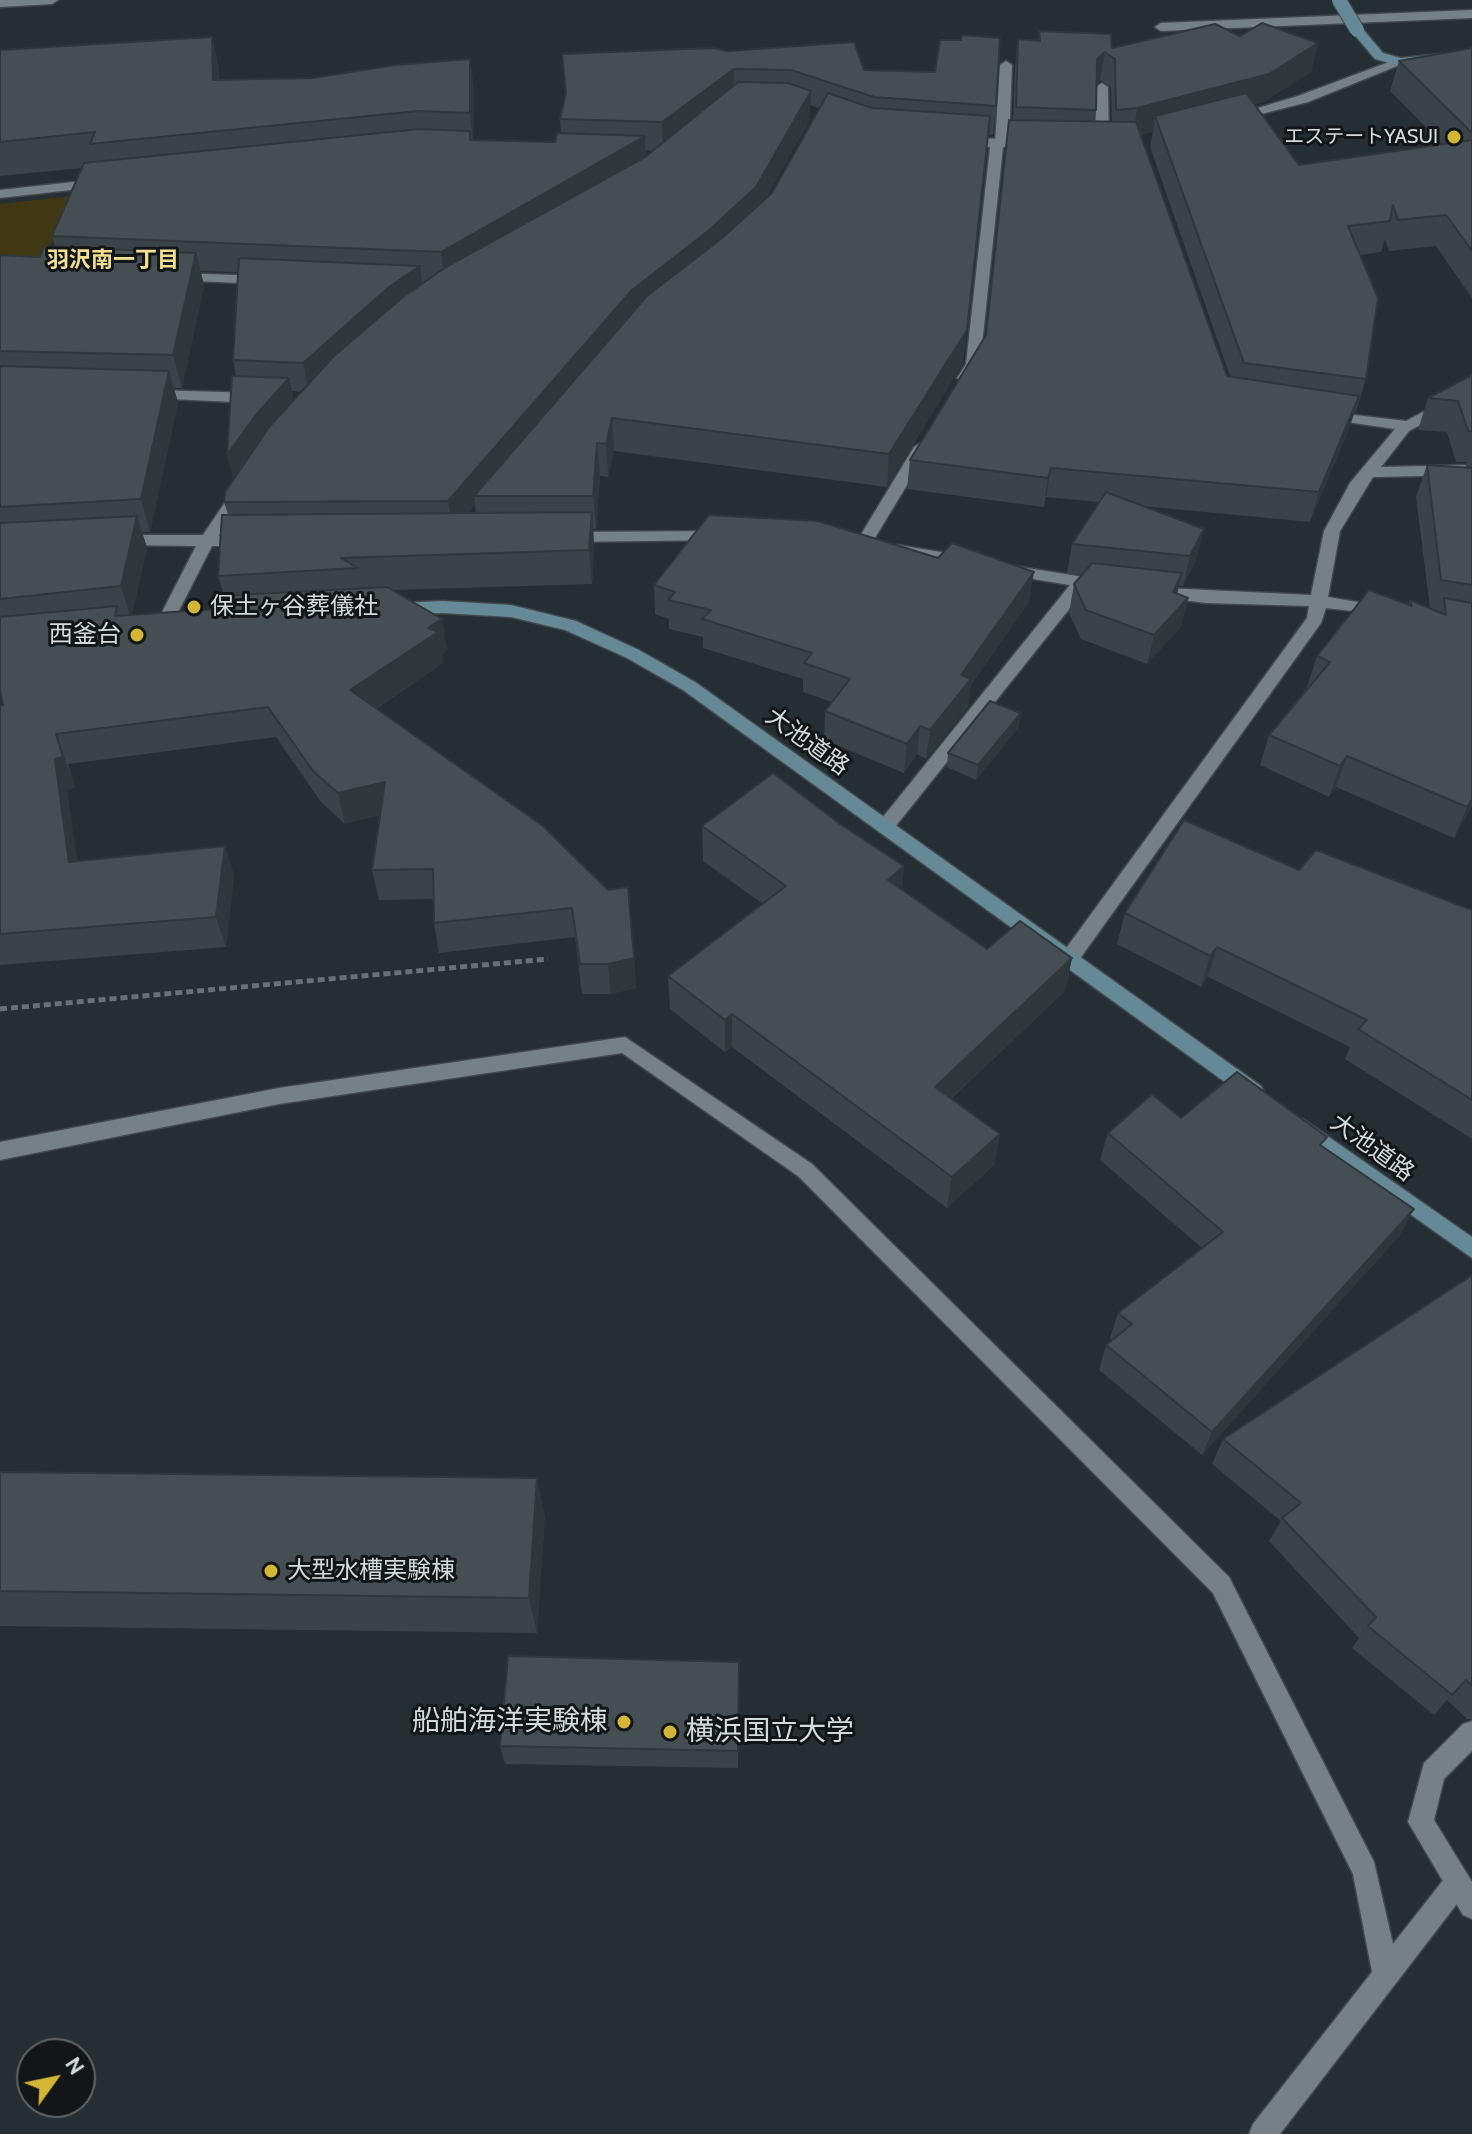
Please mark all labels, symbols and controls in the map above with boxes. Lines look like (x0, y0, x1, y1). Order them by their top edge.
place label: エステートYASUI (1284, 125, 1438, 149)
marker: エステートYASUI (1445, 128, 1463, 146)
district label: 羽沢南一丁目 (47, 248, 179, 274)
place label: 保土ヶ谷葬儀社 (210, 593, 378, 621)
marker: 保土ヶ谷葬儀社 (185, 598, 203, 616)
place label: 西釜台 (49, 621, 121, 649)
marker: 西釜台 (128, 626, 146, 644)
street label: 大池道路 (760, 702, 854, 782)
street label: 大池道路 (1325, 1108, 1419, 1188)
place label: 大型水槽実験棟 (287, 1557, 455, 1585)
marker: 大型水槽実験棟 (262, 1562, 280, 1580)
place label: 船舶海洋実験棟 (412, 1705, 608, 1739)
marker: 船舶海洋実験棟 (615, 1713, 633, 1731)
place label: 横浜国立大学 (686, 1715, 854, 1749)
marker: 横浜国立大学 (661, 1723, 679, 1741)
north arrow (16, 2038, 96, 2118)
text: N (59, 2052, 90, 2080)

